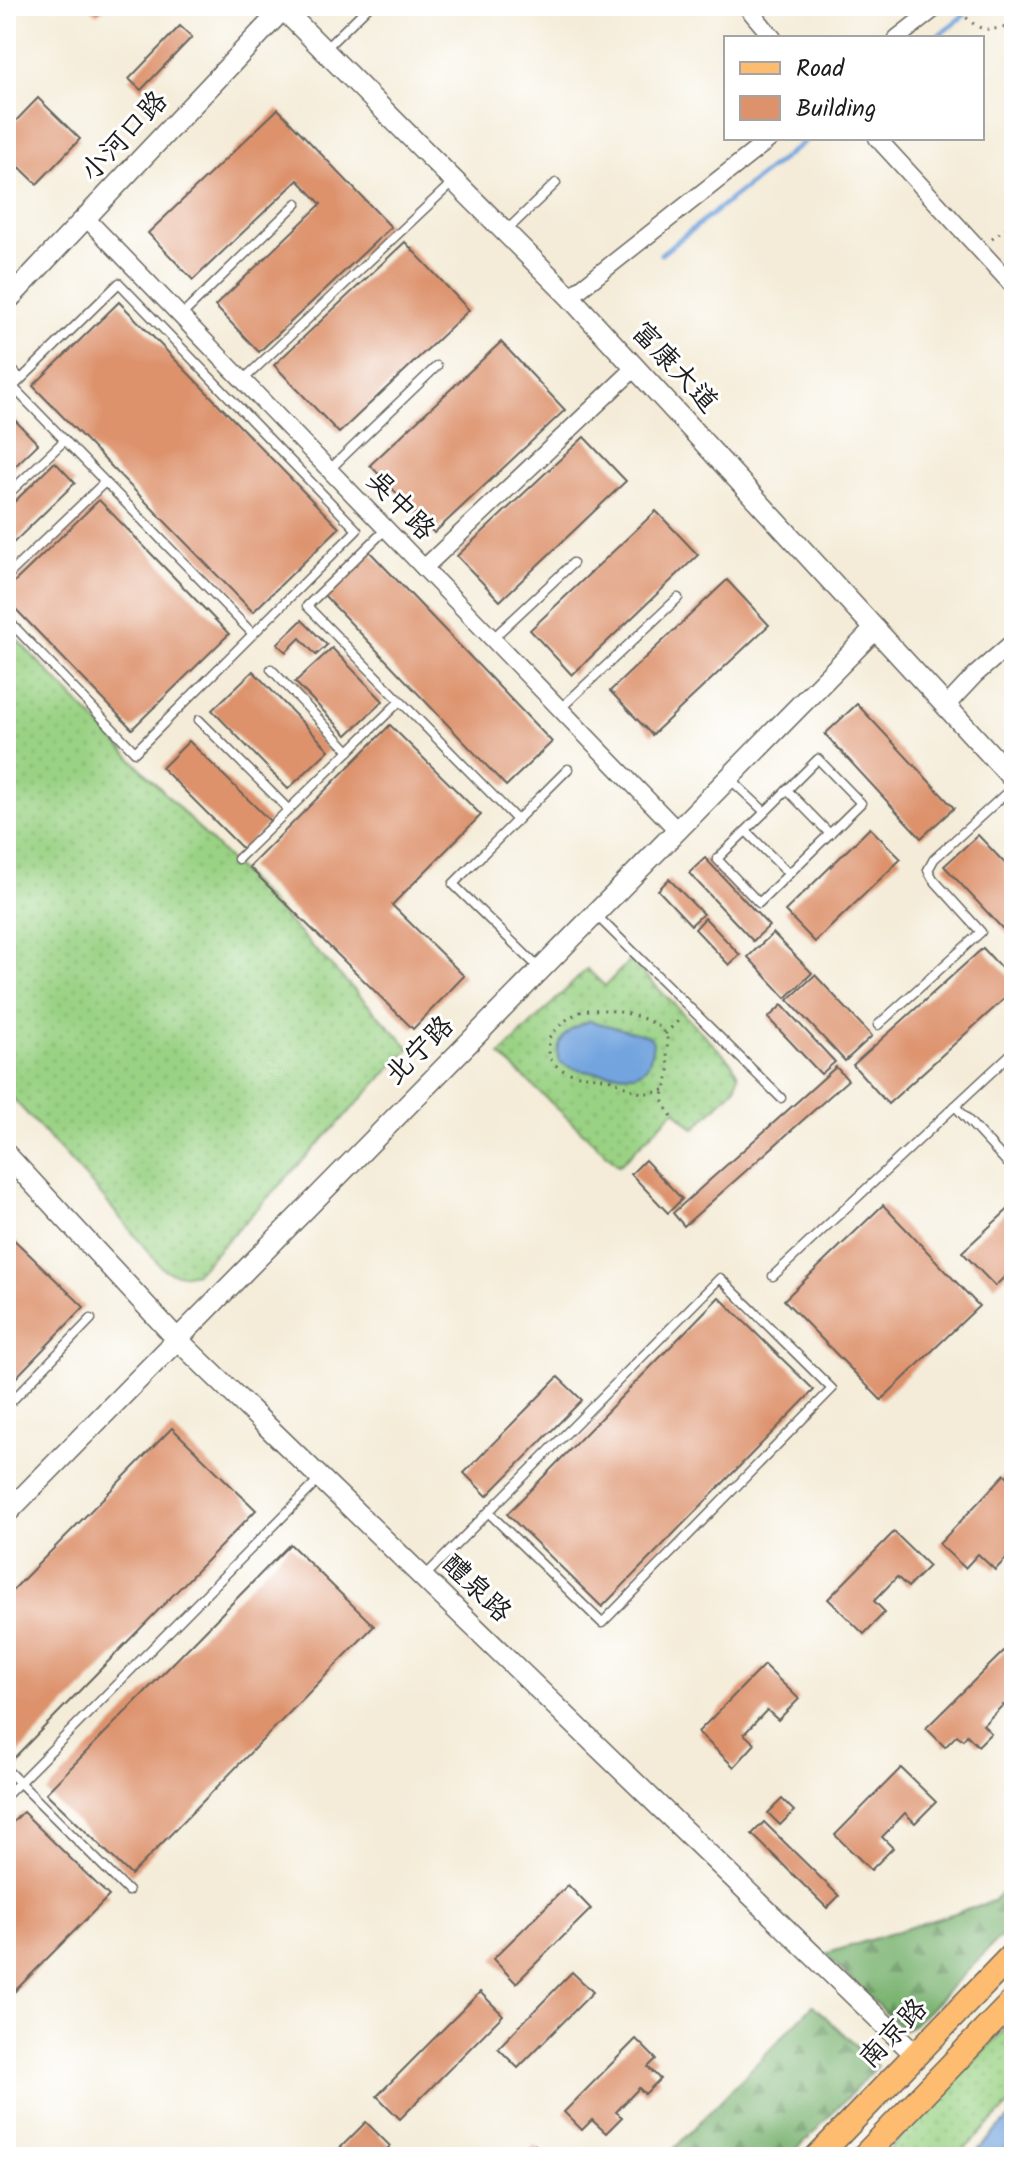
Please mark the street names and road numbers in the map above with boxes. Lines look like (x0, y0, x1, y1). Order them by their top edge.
street label: 小河口路 (70, 81, 180, 193)
street label: 富康大道 (619, 312, 729, 424)
street label: 吴中路 (355, 460, 445, 552)
street label: 北宁路 (374, 1005, 466, 1097)
street label: 醴泉路 (430, 1544, 522, 1634)
street label: 南京路 (849, 1988, 939, 2080)

